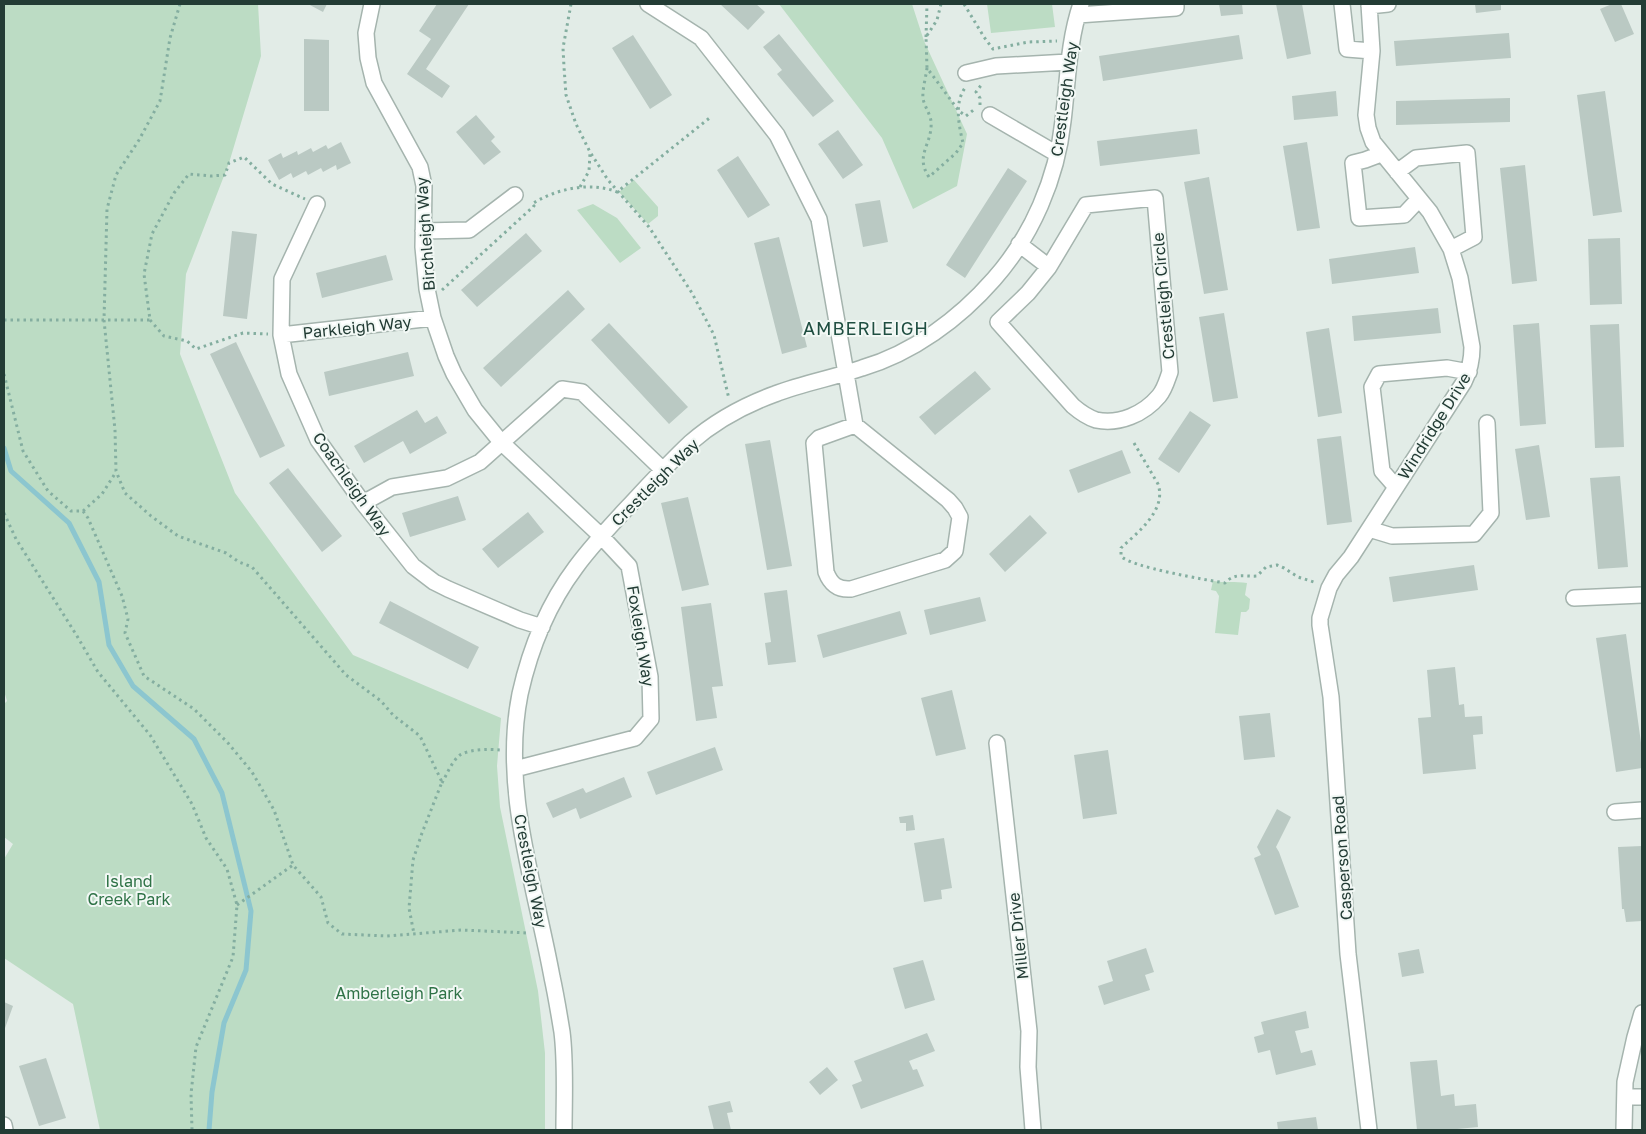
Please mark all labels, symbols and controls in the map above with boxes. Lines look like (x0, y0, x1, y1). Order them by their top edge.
street label: Crestleigh Way (1046, 40, 1082, 158)
street label: Birchleigh Way (411, 176, 439, 292)
street label: Crestleigh Circle (1147, 232, 1179, 360)
street label: Parkleigh Way (302, 311, 412, 343)
district label: AMBERLEIGH (803, 317, 929, 339)
street label: Windridge Drive (1393, 369, 1475, 483)
street label: Coachleigh Way (309, 428, 395, 540)
street label: Crestleigh Way (607, 434, 703, 530)
street label: Foxleigh Way (623, 584, 659, 688)
street label: Casperson Road (1328, 795, 1356, 921)
street label: Crestleigh Way (510, 812, 552, 930)
park label: Island Creek Park (87, 871, 171, 909)
street label: Miller Drive (1003, 892, 1033, 980)
park label: Amberleigh Park (335, 983, 463, 1003)

